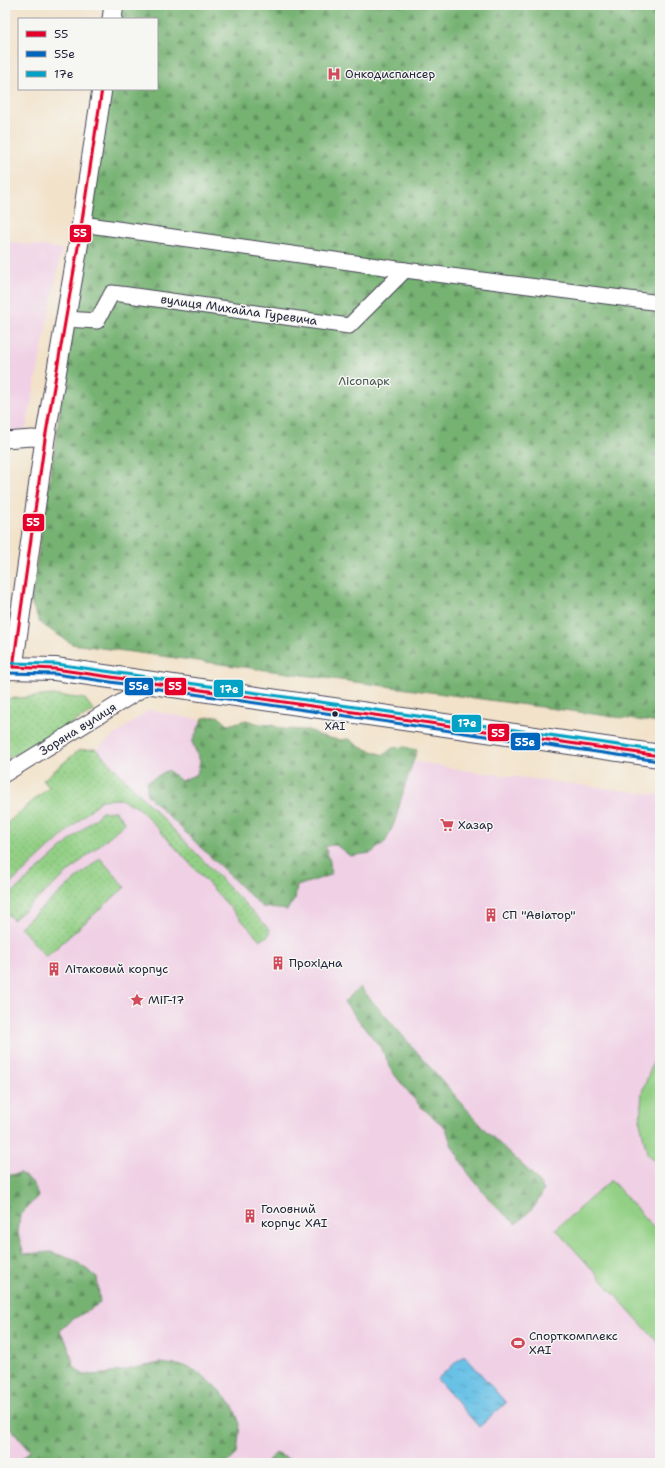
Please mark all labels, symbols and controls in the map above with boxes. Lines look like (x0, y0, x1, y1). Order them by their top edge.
legend (18, 18, 158, 90)
text: 55 (54, 26, 68, 42)
text: 55е (54, 46, 75, 62)
text: 17е (54, 66, 74, 82)
hospital icon: Онкодиспансер (326, 66, 342, 82)
place label: Онкодиспансер (345, 66, 436, 82)
line badge: 55 (69, 224, 92, 243)
text: 55 (73, 226, 87, 241)
street label: вулиця Михайла Гуревича (160, 291, 319, 329)
park label: Лісопарк (338, 373, 390, 389)
line badge: 55 (22, 513, 45, 532)
text: 55 (26, 515, 40, 530)
line badge: 55е (124, 677, 154, 696)
line badge: 55 (164, 677, 187, 696)
text: 55е (129, 679, 150, 694)
text: 55 (168, 679, 182, 694)
line badge: 17е (213, 679, 244, 698)
text: 17е (219, 682, 239, 697)
street label: Зоряна вулиця (36, 699, 120, 759)
marker: ХАІ (330, 709, 340, 719)
line badge: 17е (451, 714, 482, 733)
text: 17е (457, 716, 477, 731)
place label: ХАІ (325, 719, 345, 734)
line badge: 55 (487, 723, 510, 742)
text: 55 (491, 726, 505, 741)
line badge: 55е (510, 732, 541, 751)
text: 55е (515, 735, 536, 750)
supermarket icon: Хазар (439, 817, 455, 833)
place label: Хазар (458, 817, 493, 833)
building icon: СП "Авіатор" (483, 907, 499, 923)
place label: СП "Авіатор" (502, 907, 575, 923)
building icon: Прохідна (270, 955, 286, 971)
place label: Прохідна (289, 955, 343, 971)
building icon: Літаковий корпус (46, 961, 62, 977)
place label: Літаковий корпус (65, 961, 168, 977)
place icon: МіГ-17 (129, 992, 145, 1008)
place label: МіГ-17 (148, 992, 184, 1008)
place label: Головний корпус ХАІ (261, 1201, 328, 1231)
building icon: Головний корпус ХАІ (242, 1208, 258, 1224)
place label: Спорткомплекс ХАІ (529, 1328, 618, 1358)
sports icon: Спорткомплекс ХАІ (510, 1335, 526, 1351)

